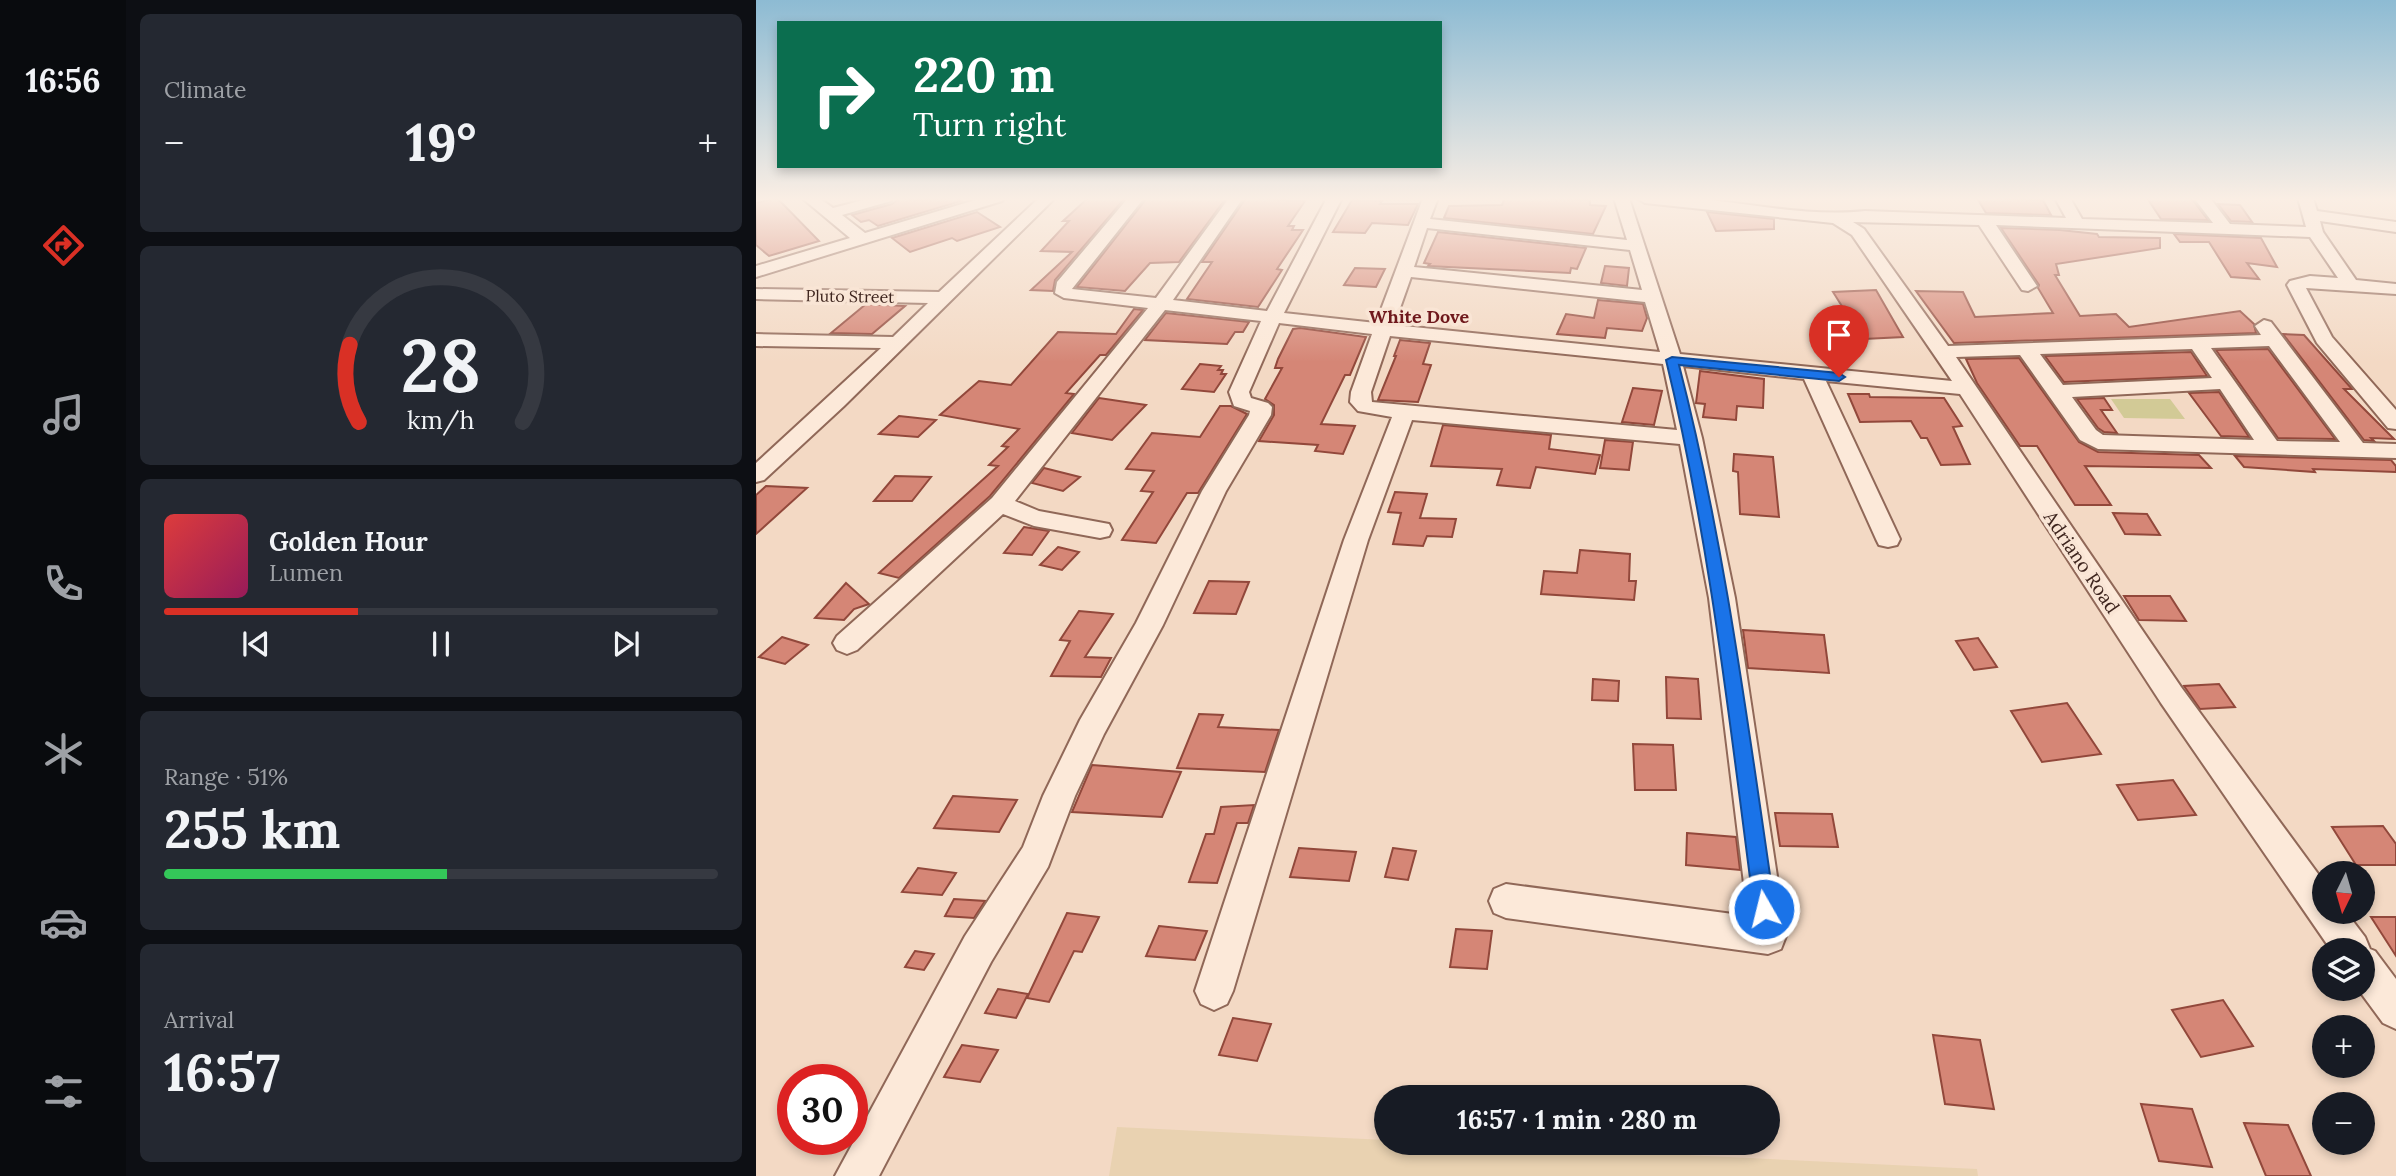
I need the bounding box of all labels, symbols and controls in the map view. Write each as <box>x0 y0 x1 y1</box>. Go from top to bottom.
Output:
text: 220 m <box>913 43 1054 105</box>
icon: right <box>798 49 889 140</box>
text: 16:56 <box>25 60 101 101</box>
text: Climate <box>164 75 246 104</box>
text: Turn right <box>913 104 1066 145</box>
text: 19° <box>406 109 476 175</box>
text: − <box>164 119 184 167</box>
text: + <box>698 119 718 167</box>
icon: directions <box>39 221 88 270</box>
street label: Pluto Street <box>806 285 895 307</box>
district label: White Dove <box>1369 305 1470 328</box>
pin <box>1809 305 1869 377</box>
icon: arrive <box>1820 316 1858 354</box>
text: 28 <box>401 319 481 412</box>
icon: music <box>39 390 88 439</box>
text: km/h <box>407 403 475 435</box>
street label: Adriano Road <box>2038 505 2125 618</box>
text: Golden Hour <box>269 525 428 558</box>
text: Lumen <box>269 558 343 587</box>
icon: phone <box>39 559 88 608</box>
icon: previous <box>237 625 275 663</box>
icon: pause <box>422 625 460 663</box>
icon: next <box>607 625 645 663</box>
icon: climate <box>39 729 88 778</box>
text: Range · 51% <box>164 762 288 791</box>
text: 255 km <box>164 796 340 862</box>
north arrow <box>2312 861 2375 924</box>
map controls <box>2312 861 2375 1155</box>
position arrow <box>1727 872 1801 946</box>
icon: car <box>39 898 88 947</box>
button: layers <box>2312 938 2375 1001</box>
text: Arrival <box>164 1005 234 1034</box>
button: + <box>2312 1015 2375 1078</box>
text: 16:57 <box>164 1039 280 1105</box>
speed limit sign: 30 <box>777 1064 868 1155</box>
icon: filters <box>39 1067 88 1116</box>
button: − <box>2312 1092 2375 1155</box>
text: 16:57 · 1 min · 280 m <box>1457 1103 1697 1136</box>

